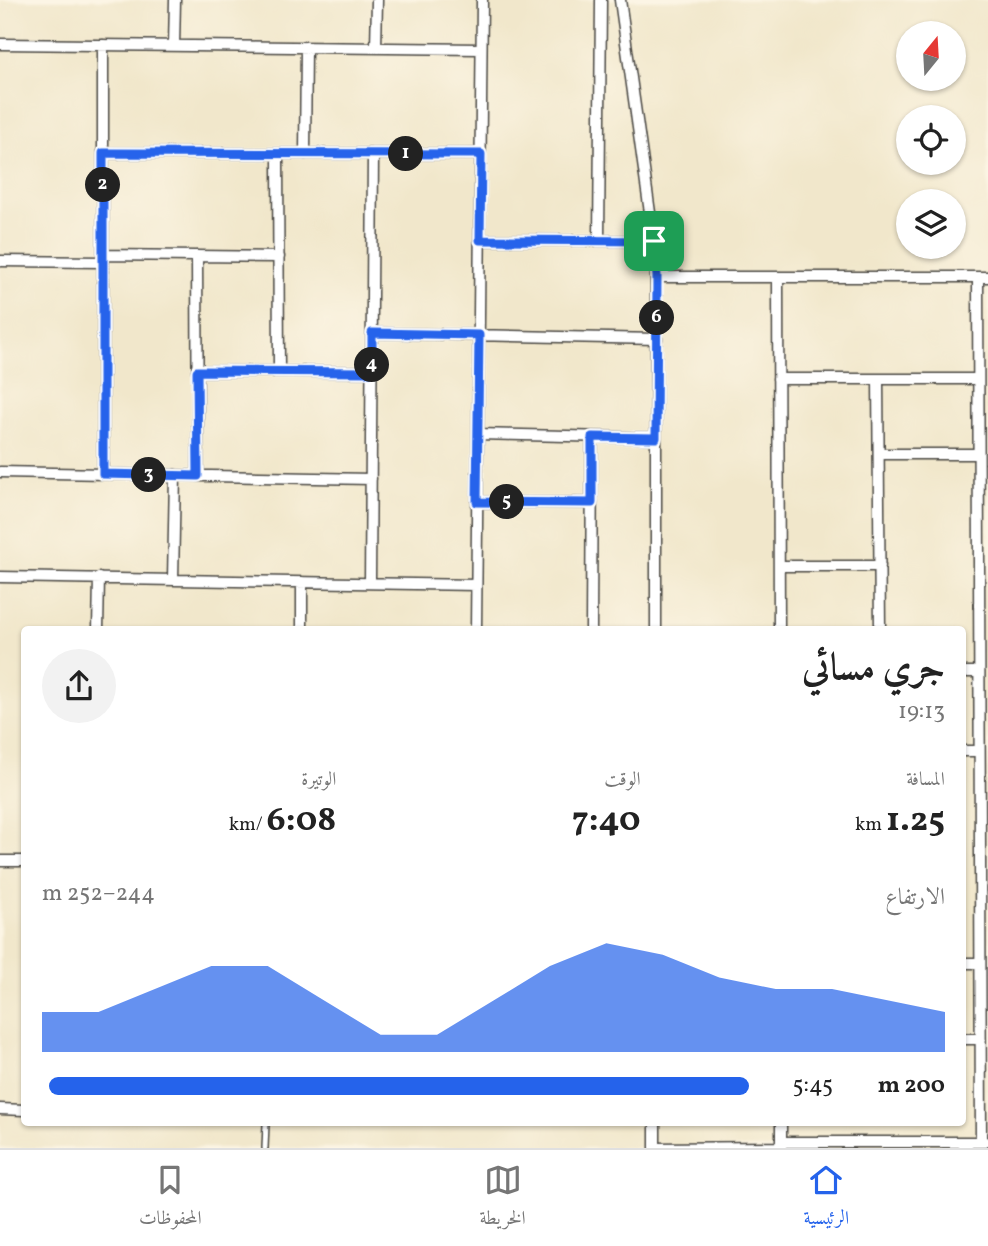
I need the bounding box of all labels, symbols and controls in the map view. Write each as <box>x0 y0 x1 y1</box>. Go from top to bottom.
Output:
north arrow <box>896 21 966 91</box>
map controls <box>896 21 966 259</box>
button: locate <box>896 105 966 175</box>
pin: 1 <box>388 136 424 172</box>
text: 1 <box>402 140 409 166</box>
pin: 2 <box>86 168 120 202</box>
text: 2 <box>98 171 107 197</box>
button: layers <box>896 189 966 259</box>
pin <box>624 211 684 271</box>
icon: arrive <box>635 222 673 260</box>
pin: 6 <box>640 300 674 336</box>
text: 6 <box>651 304 662 330</box>
pin: 4 <box>354 348 390 382</box>
text: 4 <box>366 351 377 377</box>
pin: 3 <box>132 458 166 492</box>
text: 3 <box>144 461 153 487</box>
pin: 5 <box>490 484 524 520</box>
text: 5 <box>502 488 511 514</box>
text: جري مسائي <box>802 643 945 696</box>
button: share <box>42 649 116 723</box>
text: 19:13 <box>898 696 945 728</box>
text: الوتيرة <box>301 767 336 793</box>
text: الوقت <box>604 767 641 793</box>
text: المسافة <box>906 767 945 793</box>
text: 6:08 <box>267 797 336 845</box>
text: 7:40 <box>572 797 641 845</box>
text: 1.25 <box>886 797 945 845</box>
text: /km <box>229 812 267 838</box>
text: km <box>855 812 886 838</box>
text: 244–252 m <box>42 878 155 910</box>
text: الارتفاع <box>885 882 945 914</box>
text: 5:45 <box>792 1070 833 1102</box>
text: 200 m <box>878 1070 945 1102</box>
tab: المحفوظات <box>139 1161 202 1236</box>
tab: الخريطة <box>479 1161 526 1236</box>
tab: الرئيسية <box>803 1161 849 1236</box>

